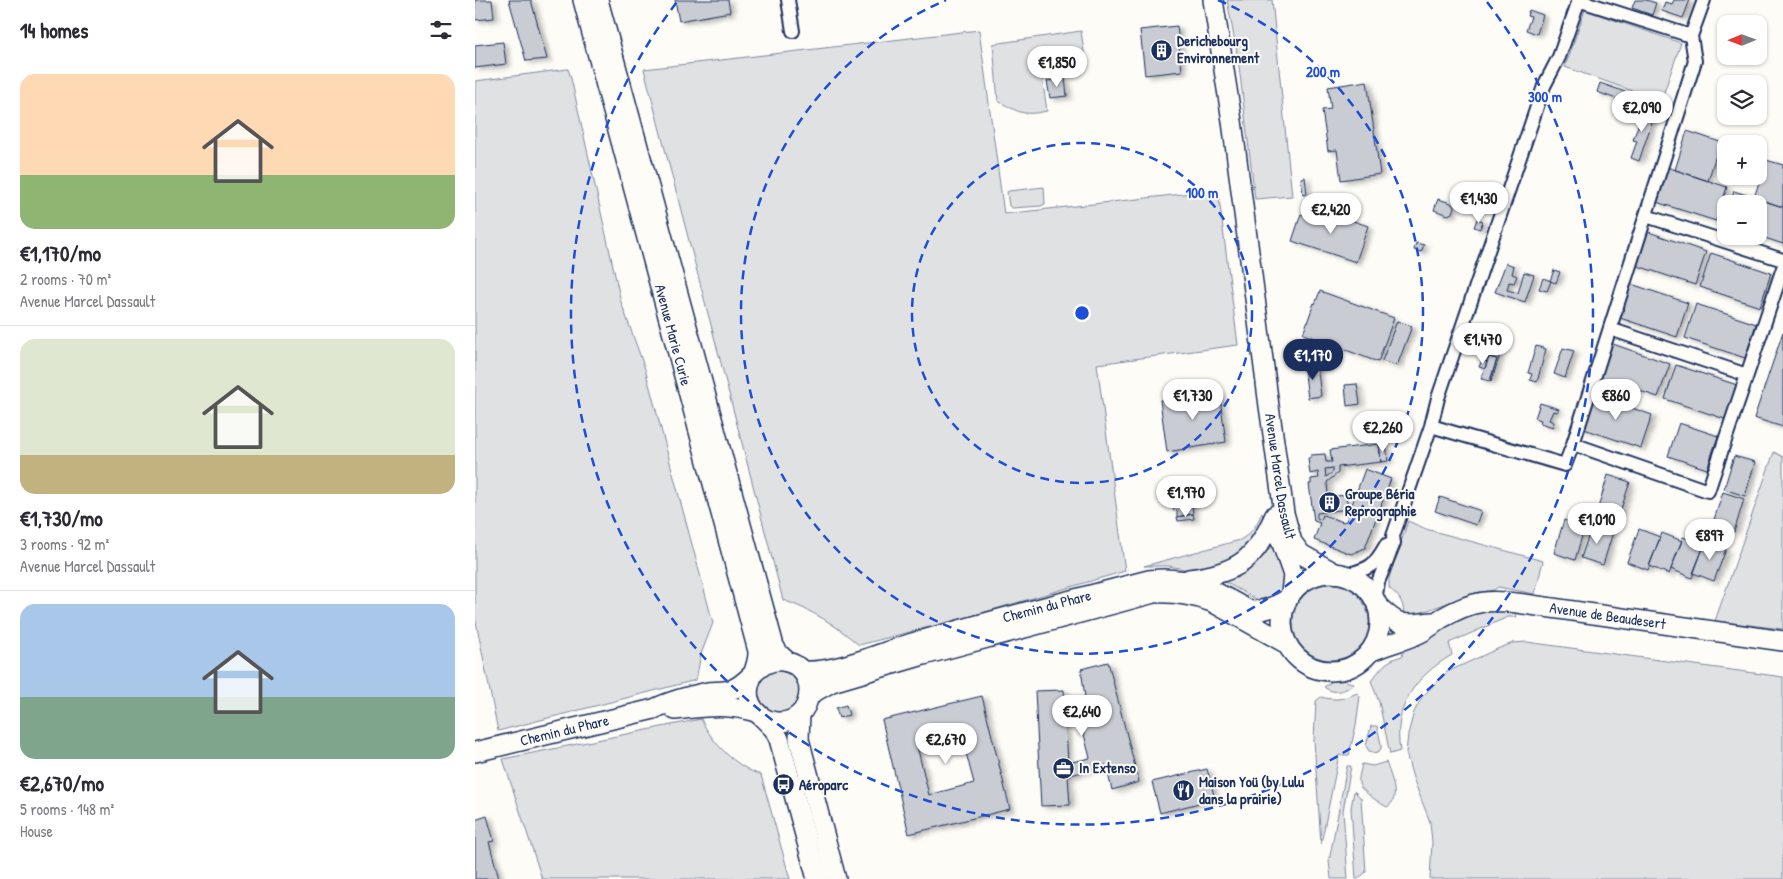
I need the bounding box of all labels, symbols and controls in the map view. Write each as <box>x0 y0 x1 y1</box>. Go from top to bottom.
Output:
north arrow <box>1717 15 1767 65</box>
map controls <box>1717 15 1767 245</box>
text: 14 homes <box>20 16 88 45</box>
icon: filters <box>427 16 455 44</box>
place label: Derichebourg Environnement <box>1177 30 1260 68</box>
building icon: Derichebourg Environnement <box>1149 38 1173 62</box>
pin: €1,850 <box>1016 46 1098 88</box>
text: €1,850 <box>1038 51 1076 73</box>
text: 200 m <box>1306 61 1340 82</box>
button: layers <box>1717 75 1767 125</box>
text: 300 m <box>1528 86 1562 107</box>
pin: €2,090 <box>1601 90 1683 133</box>
text: €2,090 <box>1623 96 1661 118</box>
icon: home <box>193 106 283 196</box>
button: + <box>1717 135 1767 185</box>
text: 100 m <box>1186 182 1218 203</box>
pin: €1,430 <box>1438 182 1520 224</box>
text: €1,430 <box>1460 187 1498 209</box>
pin: €2,420 <box>1290 192 1372 235</box>
button: − <box>1717 195 1767 245</box>
text: €2,420 <box>1311 198 1351 220</box>
text: €1,170/mo <box>20 239 101 268</box>
text: 2 rooms · 70 m² <box>20 268 111 290</box>
street label: Avenue Marie Curie <box>650 282 697 388</box>
text: Avenue Marcel Dassault <box>20 290 155 312</box>
centre of rings <box>1073 304 1091 322</box>
pin: €1,470 <box>1442 322 1524 365</box>
text: €1,470 <box>1464 328 1502 350</box>
pin: €1,170 <box>1272 338 1354 381</box>
text: €1,170 <box>1294 344 1332 366</box>
icon: home <box>193 372 283 462</box>
pin: €1,730 <box>1152 378 1234 421</box>
pin: €860 <box>1586 378 1646 421</box>
text: €1,730 <box>1174 384 1213 406</box>
text: €860 <box>1602 384 1630 406</box>
pin: €2,260 <box>1342 410 1424 453</box>
street label: Avenue Marcel Dassault <box>1260 412 1302 542</box>
text: €2,260 <box>1363 416 1403 438</box>
pin: €1,970 <box>1145 476 1227 518</box>
text: €1,970 <box>1167 481 1205 503</box>
place label: Groupe Béria Reprographie <box>1345 483 1416 522</box>
building icon: Groupe Béria Reprographie <box>1317 491 1341 515</box>
pin: €1,010 <box>1556 502 1638 545</box>
text: €1,730/mo <box>20 504 103 533</box>
text: €1,010 <box>1579 508 1615 530</box>
pin: €897 <box>1680 518 1740 561</box>
text: €897 <box>1696 524 1724 546</box>
text: 3 rooms · 92 m² <box>20 533 109 555</box>
text: Avenue Marcel Dassault <box>20 555 155 577</box>
street label: Chemin du Phare <box>1000 584 1093 628</box>
street label: Avenue de Beaudesert <box>1548 597 1668 634</box>
icon: home <box>193 637 283 727</box>
pin: €2,640 <box>1041 694 1123 737</box>
text: €2,640 <box>1063 700 1101 722</box>
street label: Chemin du Phare <box>518 709 611 751</box>
pin: €2,670 <box>905 722 987 765</box>
text: €2,670 <box>926 728 966 750</box>
office icon: In Extenso <box>1051 756 1075 780</box>
place label: In Extenso <box>1079 757 1136 778</box>
text: €2,670/mo <box>20 769 104 798</box>
place label: Maison Yoü (by Lulu dans la prairie) <box>1199 771 1305 810</box>
bus stop icon: Aéroparc <box>771 773 795 797</box>
place label: Aéroparc <box>799 774 849 796</box>
restaurant icon: Maison Yoü (by Lulu dans la prairie) <box>1171 779 1195 803</box>
text: 5 rooms · 148 m² <box>20 798 114 820</box>
text: House <box>20 820 53 842</box>

